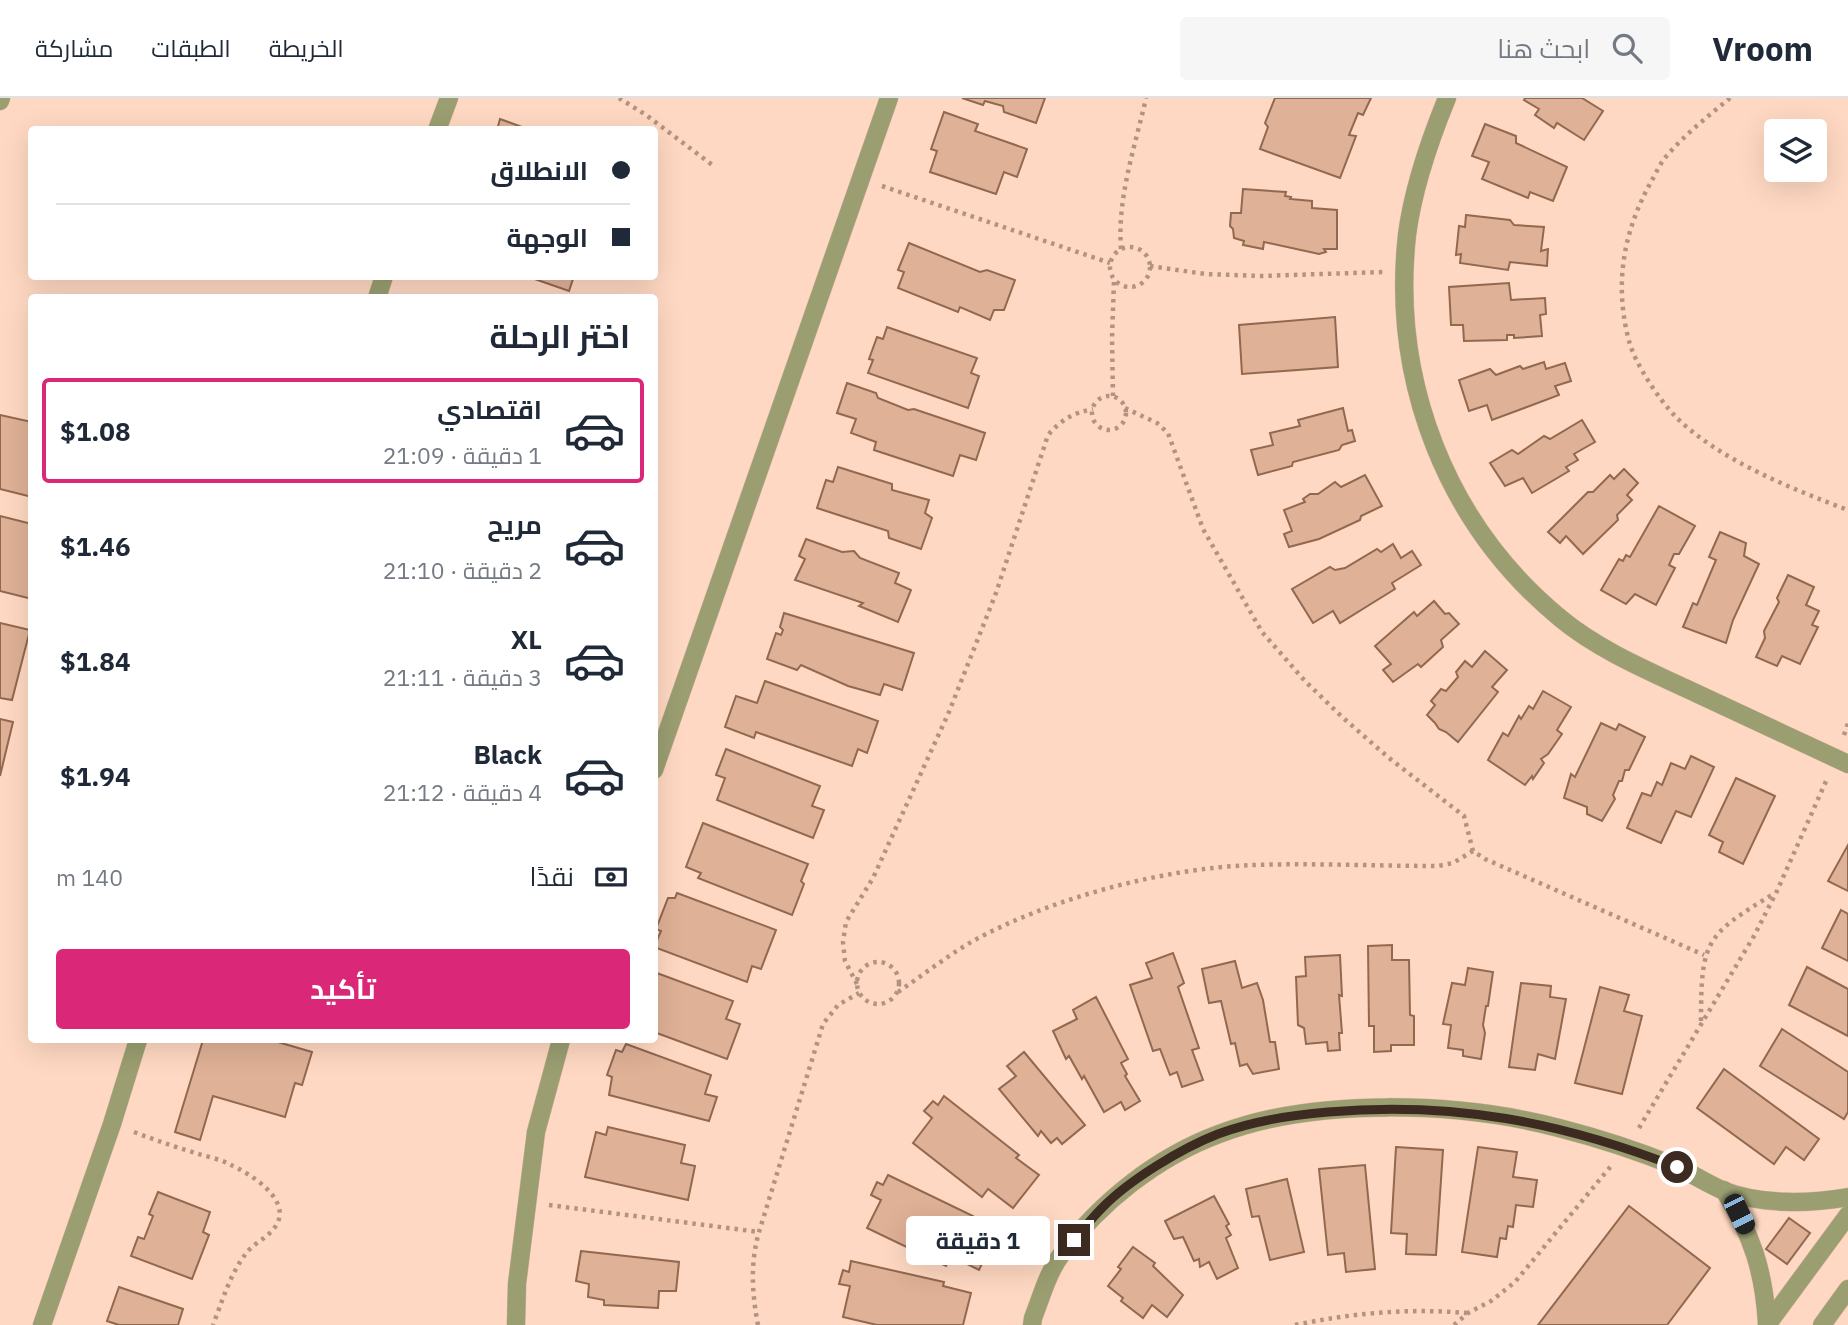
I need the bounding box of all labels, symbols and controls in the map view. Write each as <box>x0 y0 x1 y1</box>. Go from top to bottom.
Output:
search box <box>1180 17 1670 80</box>
text: Vroom <box>1712 27 1813 70</box>
icon: search <box>1608 29 1646 67</box>
text: ابحث هنا <box>1497 31 1590 65</box>
text: مشاركة <box>35 32 113 64</box>
text: الطبقات <box>151 32 231 64</box>
text: الخريطة <box>269 32 344 64</box>
map controls <box>1764 119 1827 182</box>
button: layers <box>1764 119 1827 182</box>
text: الانطلاق <box>490 153 588 187</box>
text: الوجهة <box>507 220 588 254</box>
text: اختر الرحلة <box>489 315 630 357</box>
text: اقتصادي <box>437 392 542 426</box>
icon: car <box>563 399 626 462</box>
text: $1.08 <box>60 414 131 448</box>
text: 1 دقيقة · 21:09 <box>383 440 542 470</box>
text: مريح <box>487 507 542 541</box>
icon: car <box>563 514 626 577</box>
text: $1.46 <box>60 529 131 563</box>
text: 2 دقيقة · 21:10 <box>383 555 542 585</box>
text: XL <box>511 622 542 656</box>
icon: car <box>563 629 626 692</box>
text: $1.84 <box>60 644 131 678</box>
text: 3 دقيقة · 21:11 <box>383 662 542 692</box>
text: Black <box>474 737 542 771</box>
icon: car <box>563 744 626 807</box>
text: $1.94 <box>60 759 131 793</box>
text: 4 دقيقة · 21:12 <box>383 777 542 807</box>
icon: cash <box>592 858 630 896</box>
text: نقدًا <box>530 859 574 893</box>
text: 140 m <box>56 862 123 892</box>
button: تأكيد <box>56 949 630 1029</box>
route start <box>1661 1151 1693 1183</box>
car <box>1721 1191 1758 1237</box>
callout: 1 دقيقة <box>906 1216 1050 1264</box>
route end <box>1058 1224 1090 1256</box>
text: 1 دقيقة <box>936 1225 1020 1255</box>

